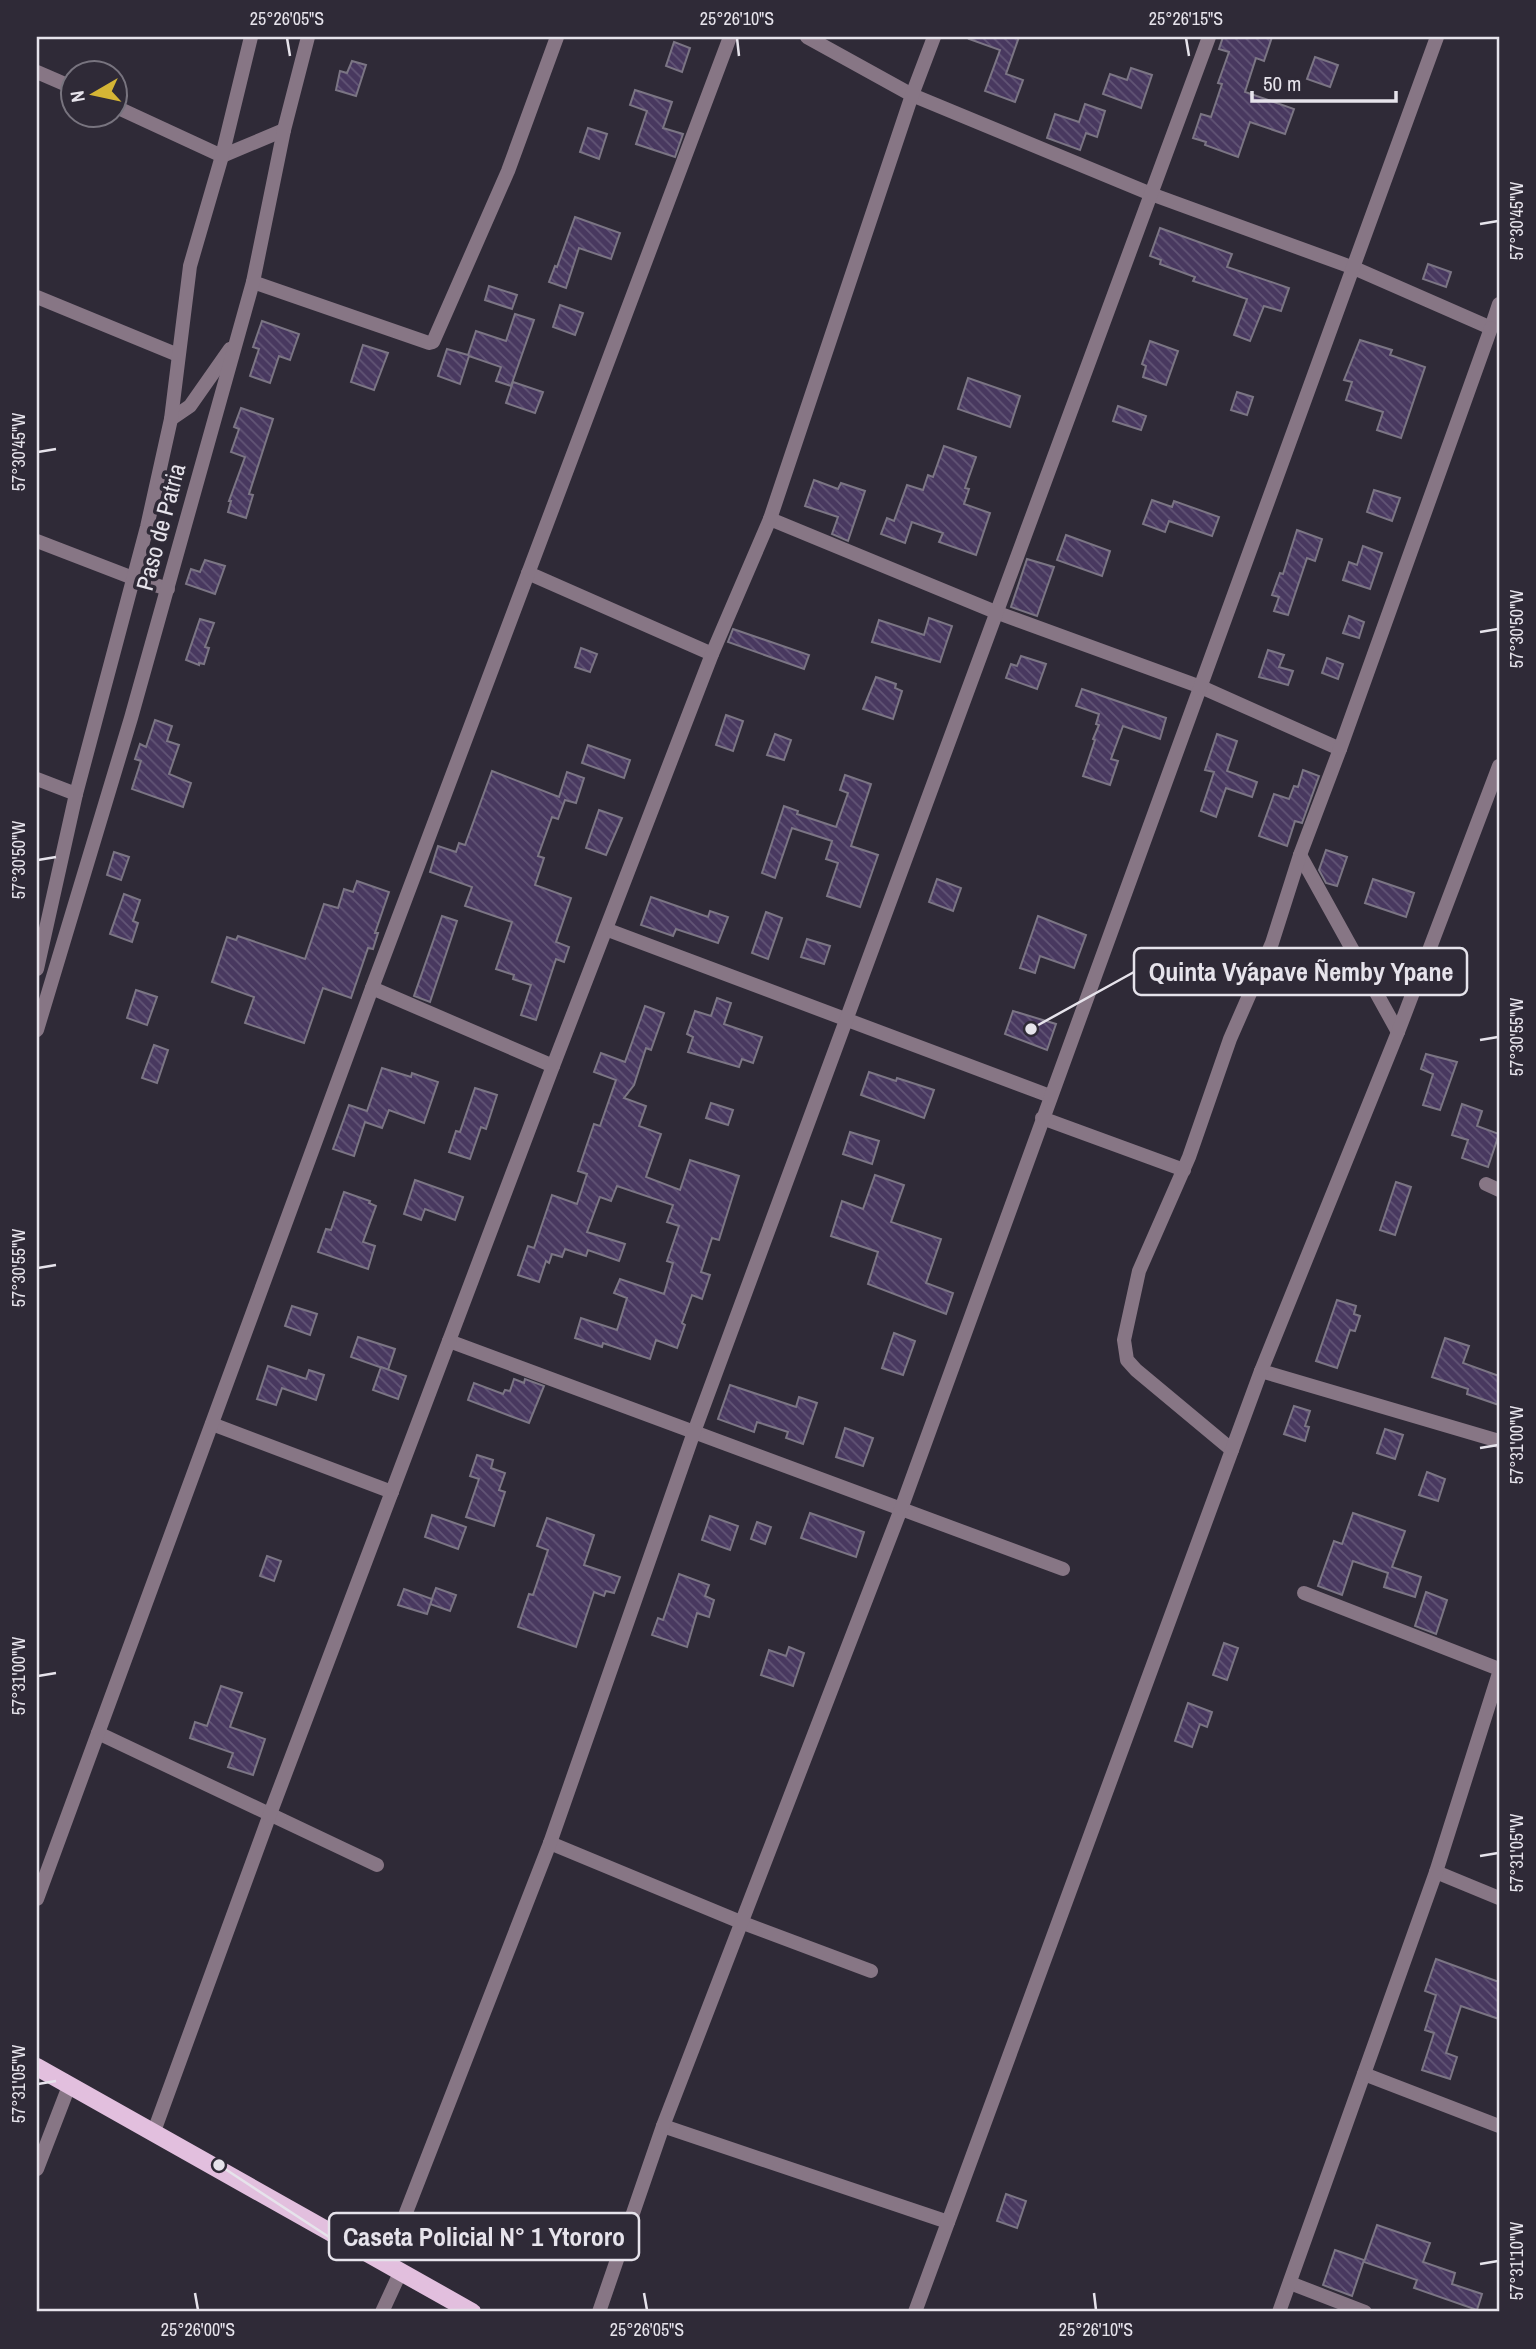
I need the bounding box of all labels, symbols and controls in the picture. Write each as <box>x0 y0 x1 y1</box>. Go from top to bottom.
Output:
text: 25°26'05"S <box>250 6 324 31</box>
text: 25°26'10"S <box>700 6 774 31</box>
text: 25°26'15"S <box>1149 6 1223 31</box>
north arrow <box>60 60 130 130</box>
scale bar <box>1252 60 1396 104</box>
text: 50 m <box>1263 69 1301 98</box>
text: N <box>63 89 91 104</box>
text: 57°30'45"W <box>1504 182 1529 260</box>
text: 57°30'45"W <box>6 413 31 491</box>
street label: Paso de Patria <box>128 460 192 594</box>
text: 57°30'50"W <box>1504 590 1529 668</box>
text: 57°30'50"W <box>6 821 31 899</box>
callout: Quinta Vy´apave Ñemby Ypane <box>1134 948 1467 995</box>
text: Quinta Vy´apave Ñemby Ypane <box>1149 954 1453 989</box>
text: 57°30'55"W <box>1504 998 1529 1076</box>
text: 57°30'55"W <box>6 1229 31 1307</box>
text: 57°31'00"W <box>1504 1406 1529 1484</box>
text: 57°31'00"W <box>6 1637 31 1715</box>
text: 57°31'05"W <box>1504 1814 1529 1892</box>
text: 57°31'05"W <box>6 2045 31 2123</box>
callout: Caseta Policial N° 1 Ytororo <box>329 2213 639 2260</box>
text: Caseta Policial N° 1 Ytororo <box>343 2219 625 2254</box>
text: 57°31'10"W <box>1504 2222 1529 2300</box>
text: 25°26'00"S <box>161 2317 235 2342</box>
text: 25°26'05"S <box>610 2317 684 2342</box>
text: 25°26'10"S <box>1059 2317 1133 2342</box>

